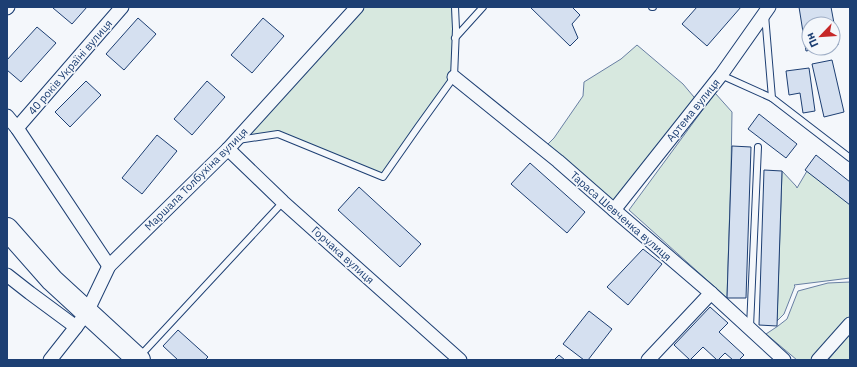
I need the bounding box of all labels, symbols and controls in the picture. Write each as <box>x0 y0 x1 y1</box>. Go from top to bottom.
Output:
north arrow <box>801 16 841 56</box>
street label: 40 років Україні вулиця <box>25 17 115 117</box>
text: Пн <box>803 31 821 50</box>
street label: Артема вулиця <box>663 76 723 144</box>
street label: Маршала Толбухіна вулиця <box>142 125 250 233</box>
street label: Тараса Шевченка вулиця <box>567 168 675 264</box>
street label: Горчака вулиця <box>309 223 377 287</box>

